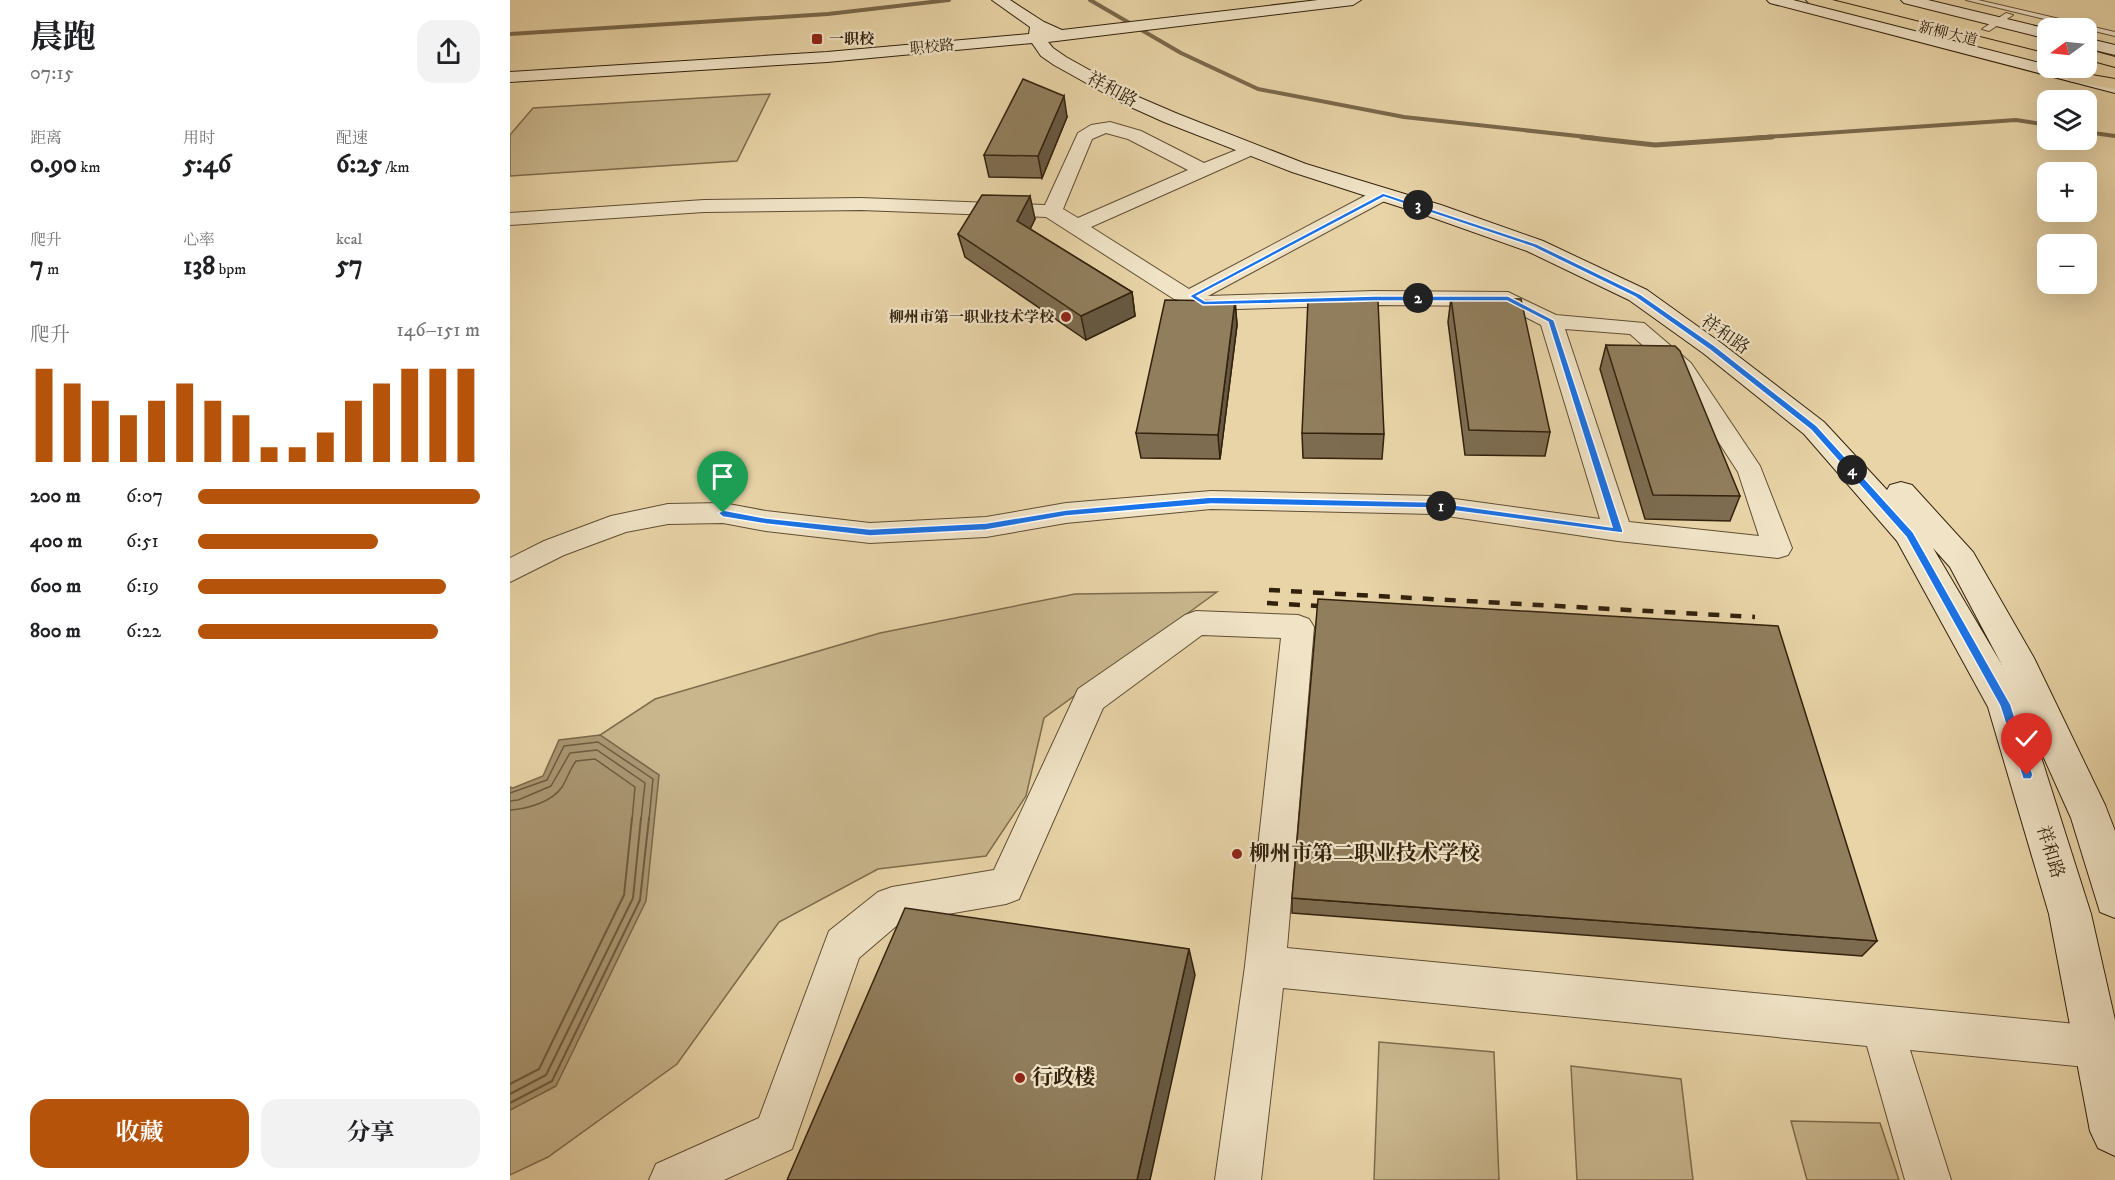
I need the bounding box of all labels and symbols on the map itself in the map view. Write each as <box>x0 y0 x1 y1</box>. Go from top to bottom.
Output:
street label: 新柳大道 <box>1917 18 1979 50</box>
north arrow <box>2037 18 2097 78</box>
place label: 一职校 <box>829 30 875 49</box>
marker: 一职校 <box>810 32 824 46</box>
street label: 职校路 <box>909 36 955 58</box>
street label: 祥和路 <box>1083 68 1141 112</box>
pin: 3 <box>1403 190 1433 220</box>
pin: 2 <box>1403 283 1433 313</box>
place label: 柳州市第一职业技术学校 <box>889 308 1055 327</box>
marker: 柳州市第一职业技术学校 <box>1059 310 1073 324</box>
street label: 祥和路 <box>1697 311 1753 359</box>
pin <box>697 451 748 513</box>
pin: 4 <box>1837 455 1867 485</box>
pin: 1 <box>1426 491 1456 521</box>
pin <box>2001 713 2052 775</box>
street label: 祥和路 <box>2032 823 2068 881</box>
place label: 柳州市第二职业技术学校 <box>1249 841 1480 867</box>
marker: 柳州市第二职业技术学校 <box>1230 847 1244 861</box>
place label: 行政楼 <box>1032 1065 1095 1091</box>
marker: 行政楼 <box>1013 1071 1027 1085</box>

